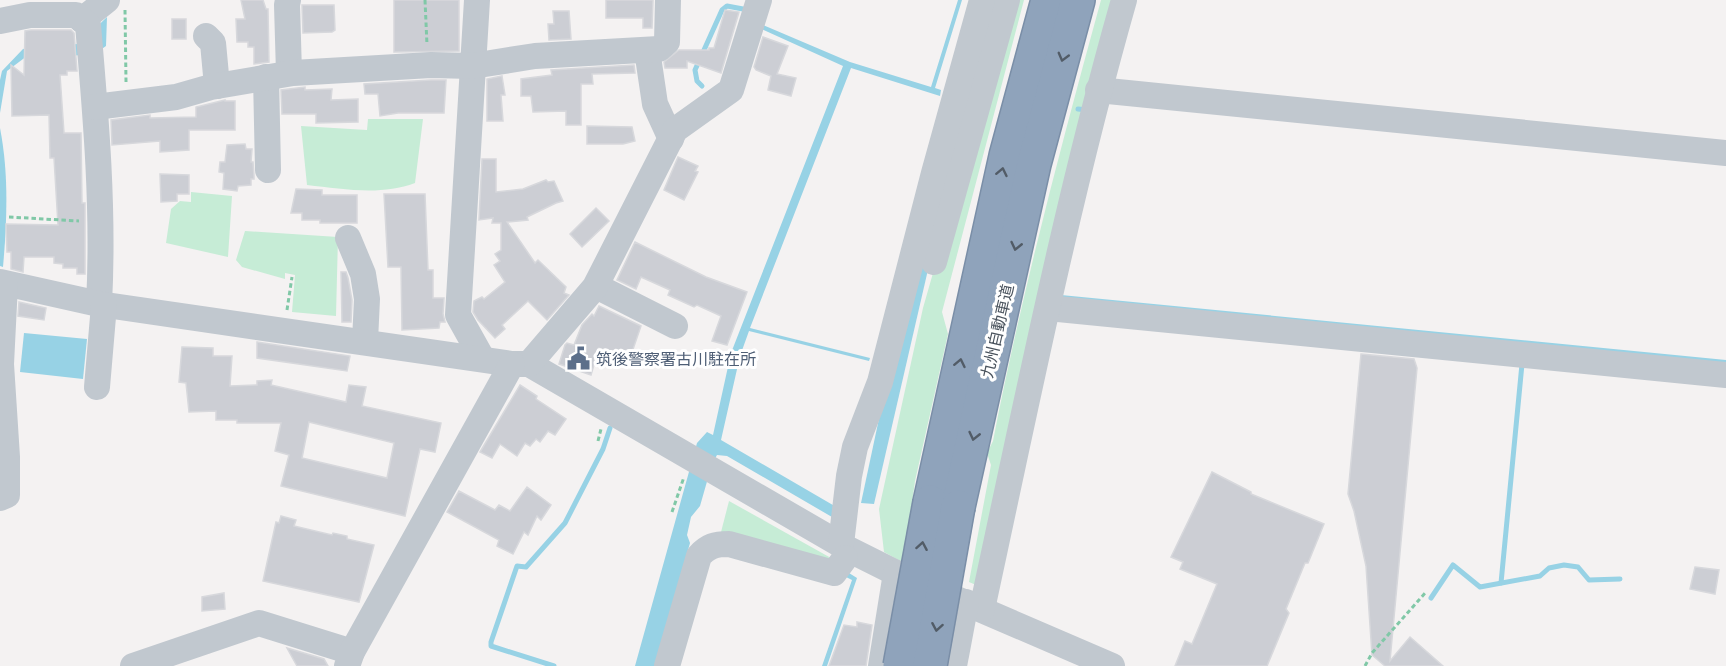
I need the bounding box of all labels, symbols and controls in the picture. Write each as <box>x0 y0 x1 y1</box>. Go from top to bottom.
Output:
one-way arrow <box>1058 51 1070 61</box>
one-way arrow <box>995 168 1008 178</box>
one-way arrow <box>1011 241 1024 251</box>
street label: 九州自動車道 <box>977 282 1017 380</box>
public building icon: 筑後警察署古川駐在所 <box>565 346 591 372</box>
place label: 筑後警察署古川駐在所 <box>596 350 756 368</box>
one-way arrow <box>953 358 966 368</box>
one-way arrow <box>968 431 981 441</box>
one-way arrow <box>915 542 927 551</box>
one-way arrow <box>931 622 944 632</box>

